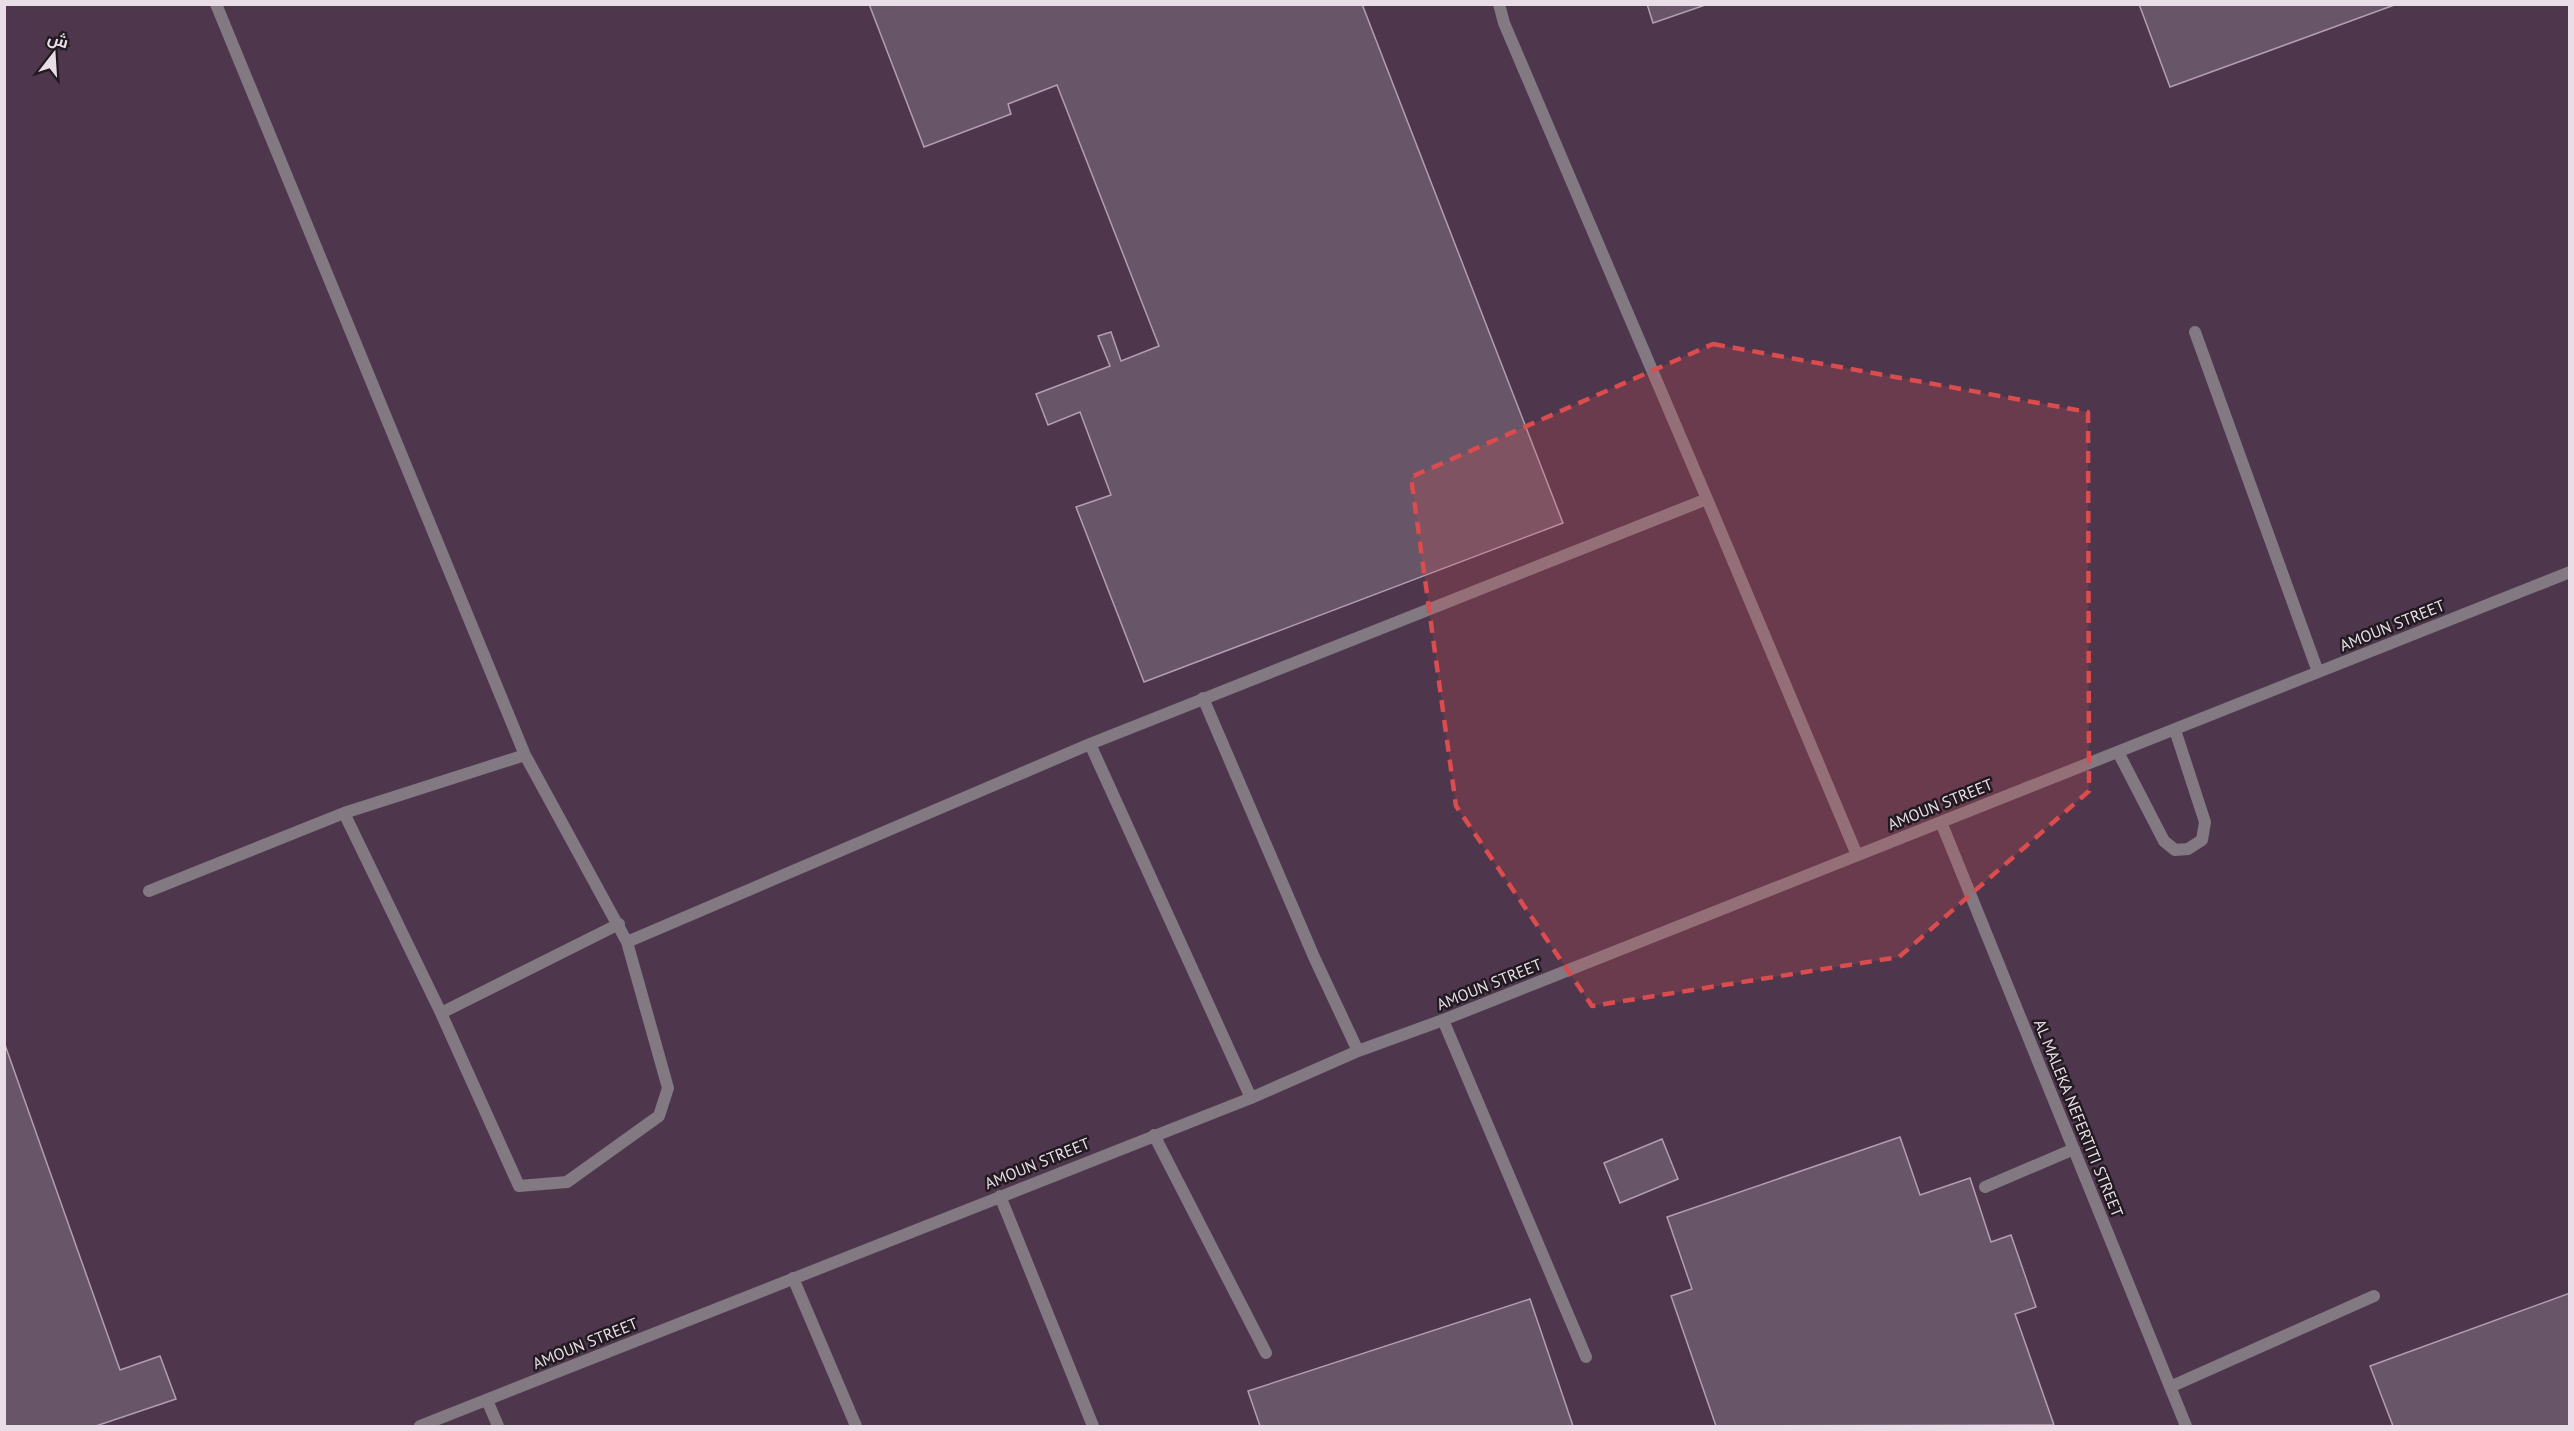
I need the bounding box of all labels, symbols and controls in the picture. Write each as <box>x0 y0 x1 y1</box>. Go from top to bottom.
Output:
north arrow <box>24 24 84 84</box>
text: ش <box>46 27 71 52</box>
street label: AMOUN STREET <box>2337 595 2447 655</box>
street label: AMOUN STREET <box>1885 774 1995 834</box>
street label: AMOUN STREET <box>1434 954 1544 1014</box>
street label: AL MALEKA NEFERTITI STREET <box>2030 1016 2128 1220</box>
street label: AMOUN STREET <box>982 1133 1092 1193</box>
street label: AMOUN STREET <box>530 1313 640 1373</box>

